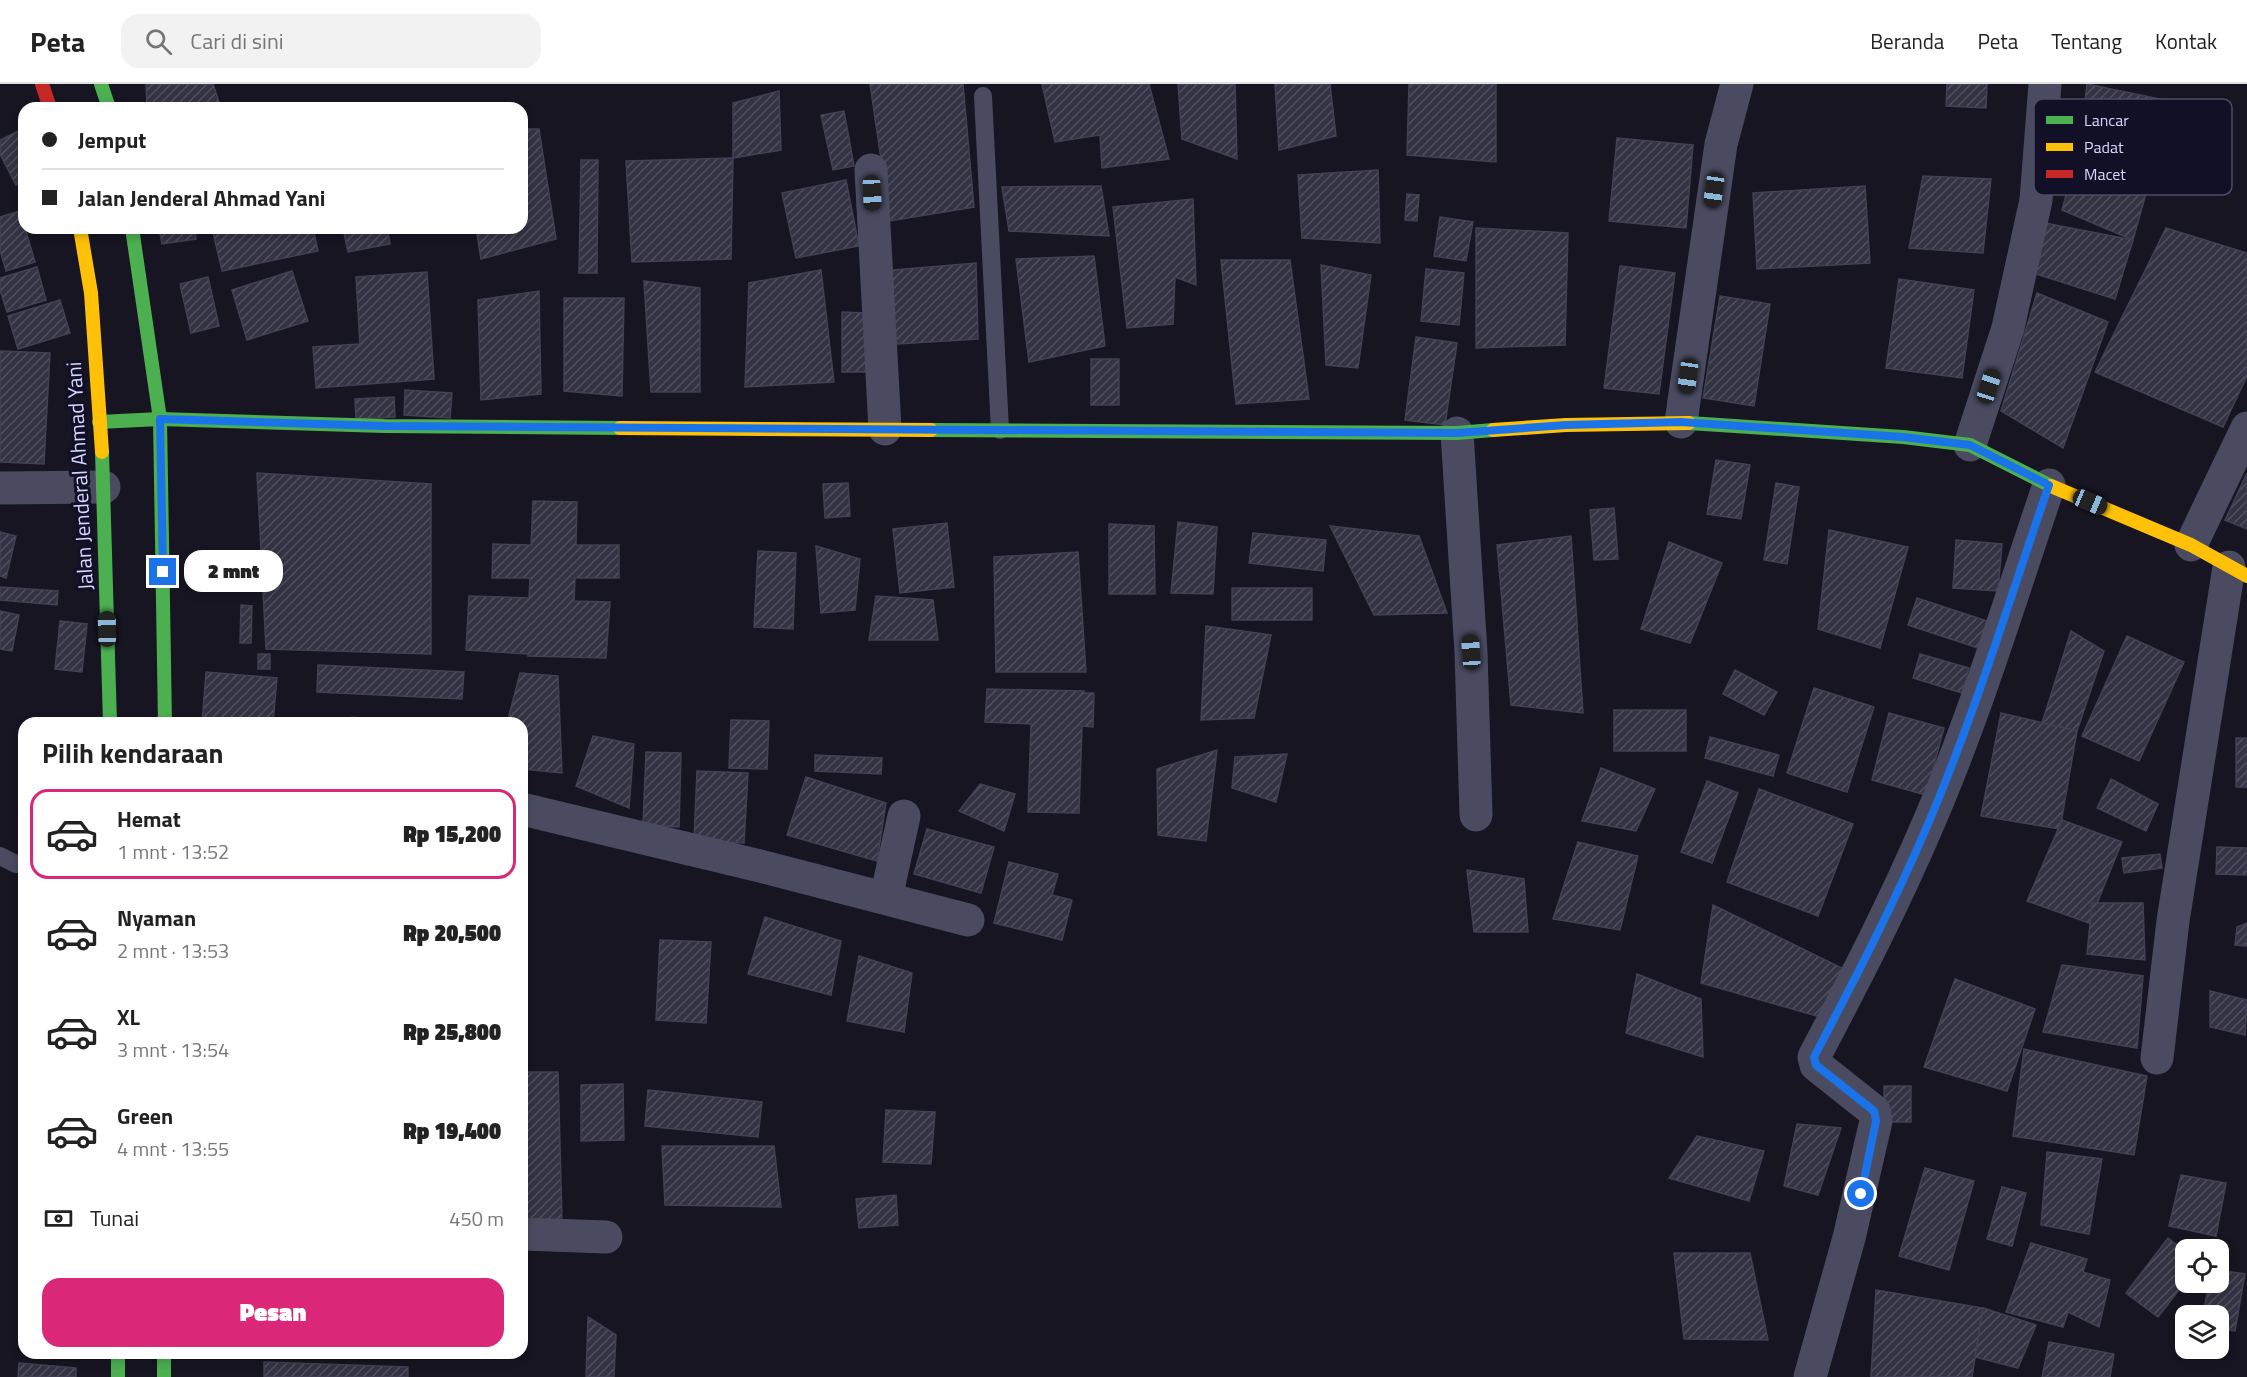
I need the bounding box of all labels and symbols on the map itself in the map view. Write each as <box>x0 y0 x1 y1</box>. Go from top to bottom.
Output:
legend <box>2034 99 2232 195</box>
text: Lancar <box>2084 108 2129 132</box>
text: Padat <box>2084 135 2124 159</box>
text: Macet <box>2084 162 2126 186</box>
car <box>1703 171 1725 209</box>
car <box>862 175 882 211</box>
car <box>1677 357 1699 395</box>
street label: Jalan Jenderal Ahmad Yani <box>57 361 101 591</box>
car <box>1975 366 2003 406</box>
car <box>2070 487 2110 517</box>
callout: 2 mnt <box>184 551 283 593</box>
route end <box>149 558 176 585</box>
car <box>98 611 116 647</box>
car <box>1461 633 1481 671</box>
route start <box>1847 1180 1874 1207</box>

